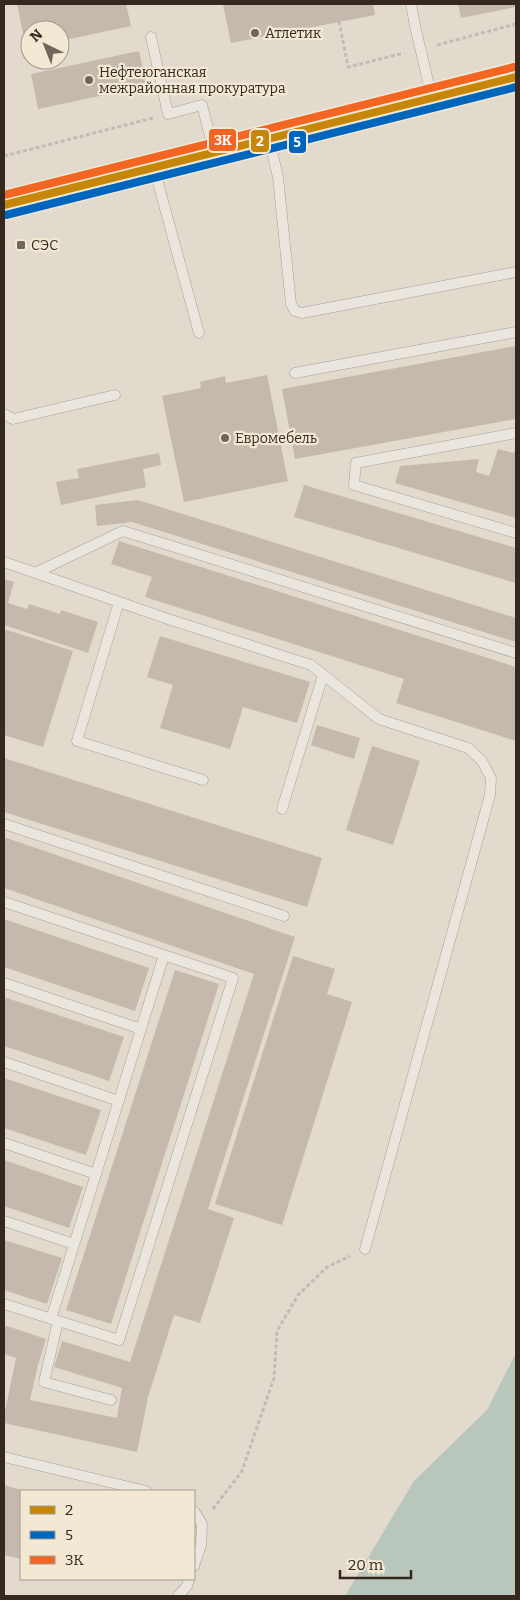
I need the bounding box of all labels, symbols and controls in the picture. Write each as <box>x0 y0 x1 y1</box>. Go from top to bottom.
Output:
north arrow <box>20 20 70 70</box>
place label: Атлетик <box>265 25 322 42</box>
text: N <box>27 26 46 46</box>
marker: Атлетик <box>249 27 261 39</box>
place label: Нефтеюганская межрайонная прокуратура <box>99 64 286 97</box>
marker: Нефтеюганская межрайонная прокуратура <box>83 74 95 86</box>
line badge: 3К <box>208 128 237 152</box>
line badge: 2 <box>250 129 270 153</box>
line badge: 5 <box>288 130 307 154</box>
text: 3К <box>214 132 232 149</box>
text: 2 <box>256 133 264 150</box>
text: 5 <box>293 134 301 151</box>
place label: СЭС <box>31 237 58 254</box>
marker: СЭС <box>15 239 27 251</box>
place label: Евромебель <box>235 430 317 447</box>
marker: Евромебель <box>219 432 231 444</box>
legend <box>20 1490 195 1580</box>
text: 2 <box>65 1501 73 1519</box>
text: 5 <box>65 1526 73 1544</box>
scale bar <box>340 1548 411 1580</box>
text: 3К <box>65 1551 84 1569</box>
text: 20 m <box>348 1556 384 1574</box>

